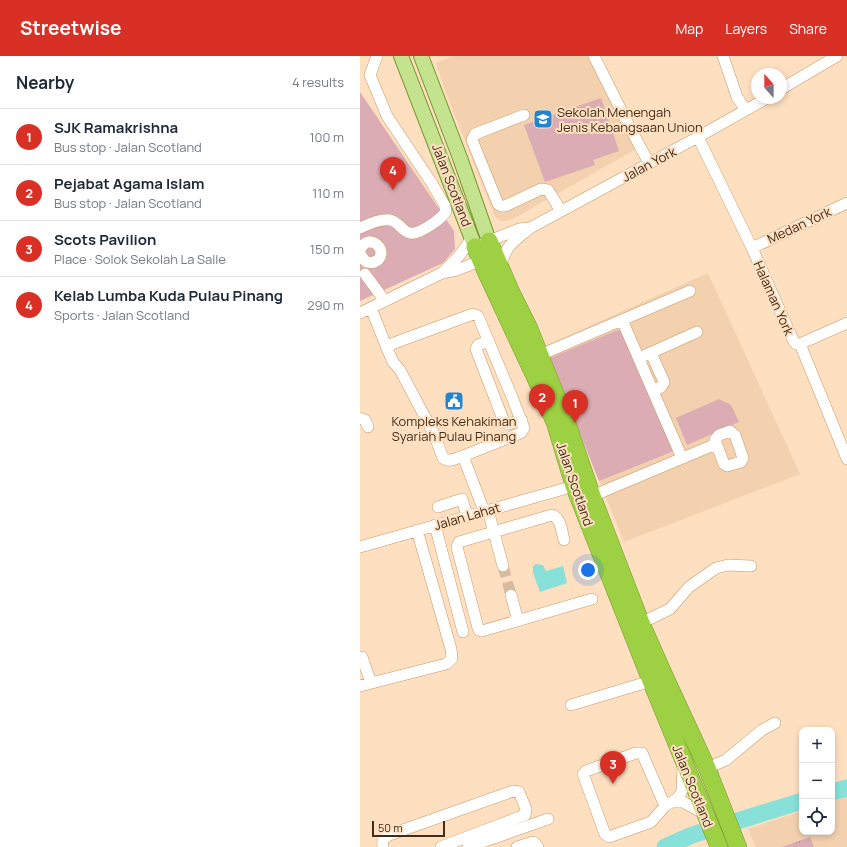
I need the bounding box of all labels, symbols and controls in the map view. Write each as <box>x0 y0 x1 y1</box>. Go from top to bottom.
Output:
text: Streetwise <box>20 15 122 41</box>
text: Map <box>675 19 703 38</box>
text: Layers <box>725 19 767 38</box>
text: Share <box>789 19 827 38</box>
north arrow <box>751 68 787 104</box>
text: Nearby <box>16 71 74 94</box>
text: 4 results <box>292 73 344 91</box>
place label: Sekolah Menengah Jenis Kebangsaan Union <box>557 103 703 136</box>
school or university icon: Sekolah Menengah Jenis Kebangsaan Union <box>532 108 554 130</box>
text: SJK Ramakrishna <box>54 117 178 138</box>
text: 1 <box>26 128 32 146</box>
text: 100 m <box>309 128 344 146</box>
text: Bus stop · Jalan Scotland <box>54 138 202 156</box>
street label: Jalan Scotland <box>428 141 476 229</box>
street label: Jalan York <box>619 142 680 186</box>
pin: 4 <box>380 157 406 190</box>
text: Pejabat Agama Islam <box>54 173 205 194</box>
text: 2 <box>25 184 33 202</box>
text: 110 m <box>312 184 344 202</box>
text: Bus stop · Jalan Scotland <box>54 194 202 212</box>
street label: Medan York <box>764 202 834 248</box>
text: Scots Pavilion <box>54 229 156 250</box>
text: 3 <box>25 240 33 258</box>
text: 150 m <box>310 240 344 258</box>
text: Place · Solok Sekolah La Salle <box>54 250 226 268</box>
street label: Halaman York <box>750 258 799 339</box>
text: Kelab Lumba Kuda Pulau Pinang <box>54 285 283 306</box>
text: 4 <box>25 296 33 314</box>
text: 290 m <box>307 296 344 314</box>
text: Sports · Jalan Scotland <box>54 306 190 324</box>
pin: 2 <box>529 384 555 417</box>
public building icon: Kompleks Kehakiman Syariah Pulau Pinang <box>443 390 465 412</box>
pin: 1 <box>562 390 588 423</box>
place label: Kompleks Kehakiman Syariah Pulau Pinang <box>391 412 517 445</box>
street label: Jalan Scotland <box>552 440 598 528</box>
street label: Jalan Lahat <box>432 498 502 534</box>
your location <box>578 560 598 580</box>
map controls <box>799 727 835 835</box>
button: + <box>799 727 835 763</box>
street label: Jalan Scotland <box>668 742 718 830</box>
pin: 3 <box>600 751 626 784</box>
button: − <box>799 763 835 799</box>
button: locate <box>799 799 835 835</box>
scale bar <box>372 819 445 838</box>
text: 50 m <box>378 820 403 835</box>

